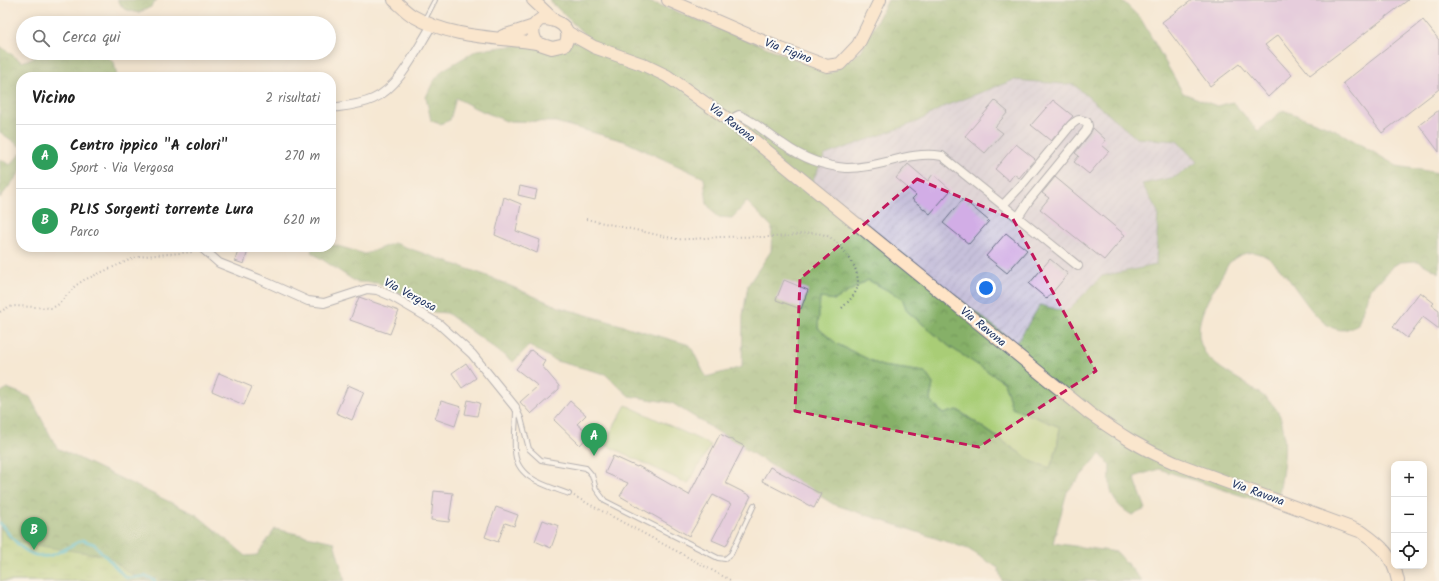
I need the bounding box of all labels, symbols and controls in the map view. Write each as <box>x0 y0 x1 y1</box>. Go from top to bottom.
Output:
search box <box>16 16 336 60</box>
text: Cerca qui <box>62 26 120 50</box>
icon: search <box>30 27 52 49</box>
street label: Via Figino <box>762 33 814 69</box>
text: Vicino <box>32 85 75 112</box>
text: 2 risultati <box>266 88 320 109</box>
street label: Via Ravona <box>705 99 760 148</box>
text: Centro ippico "A colori" <box>70 134 228 158</box>
text: A <box>41 146 49 167</box>
text: 270 m <box>284 146 320 167</box>
text: Sport · Via Vergosa <box>70 158 174 179</box>
text: PLIS Sorgenti torrente Lura <box>70 198 253 222</box>
text: B <box>41 210 49 231</box>
text: 620 m <box>283 210 320 231</box>
text: Parco <box>70 222 99 243</box>
street label: Via Vergosa <box>380 273 440 317</box>
your location <box>976 278 996 298</box>
street label: Via Ravona <box>956 302 1011 352</box>
pin: A <box>581 423 607 456</box>
map controls <box>1391 461 1427 569</box>
button: + <box>1391 461 1427 497</box>
street label: Via Ravona <box>1229 475 1287 511</box>
button: − <box>1391 497 1427 533</box>
pin: B <box>21 517 47 550</box>
button: locate <box>1391 533 1427 569</box>

